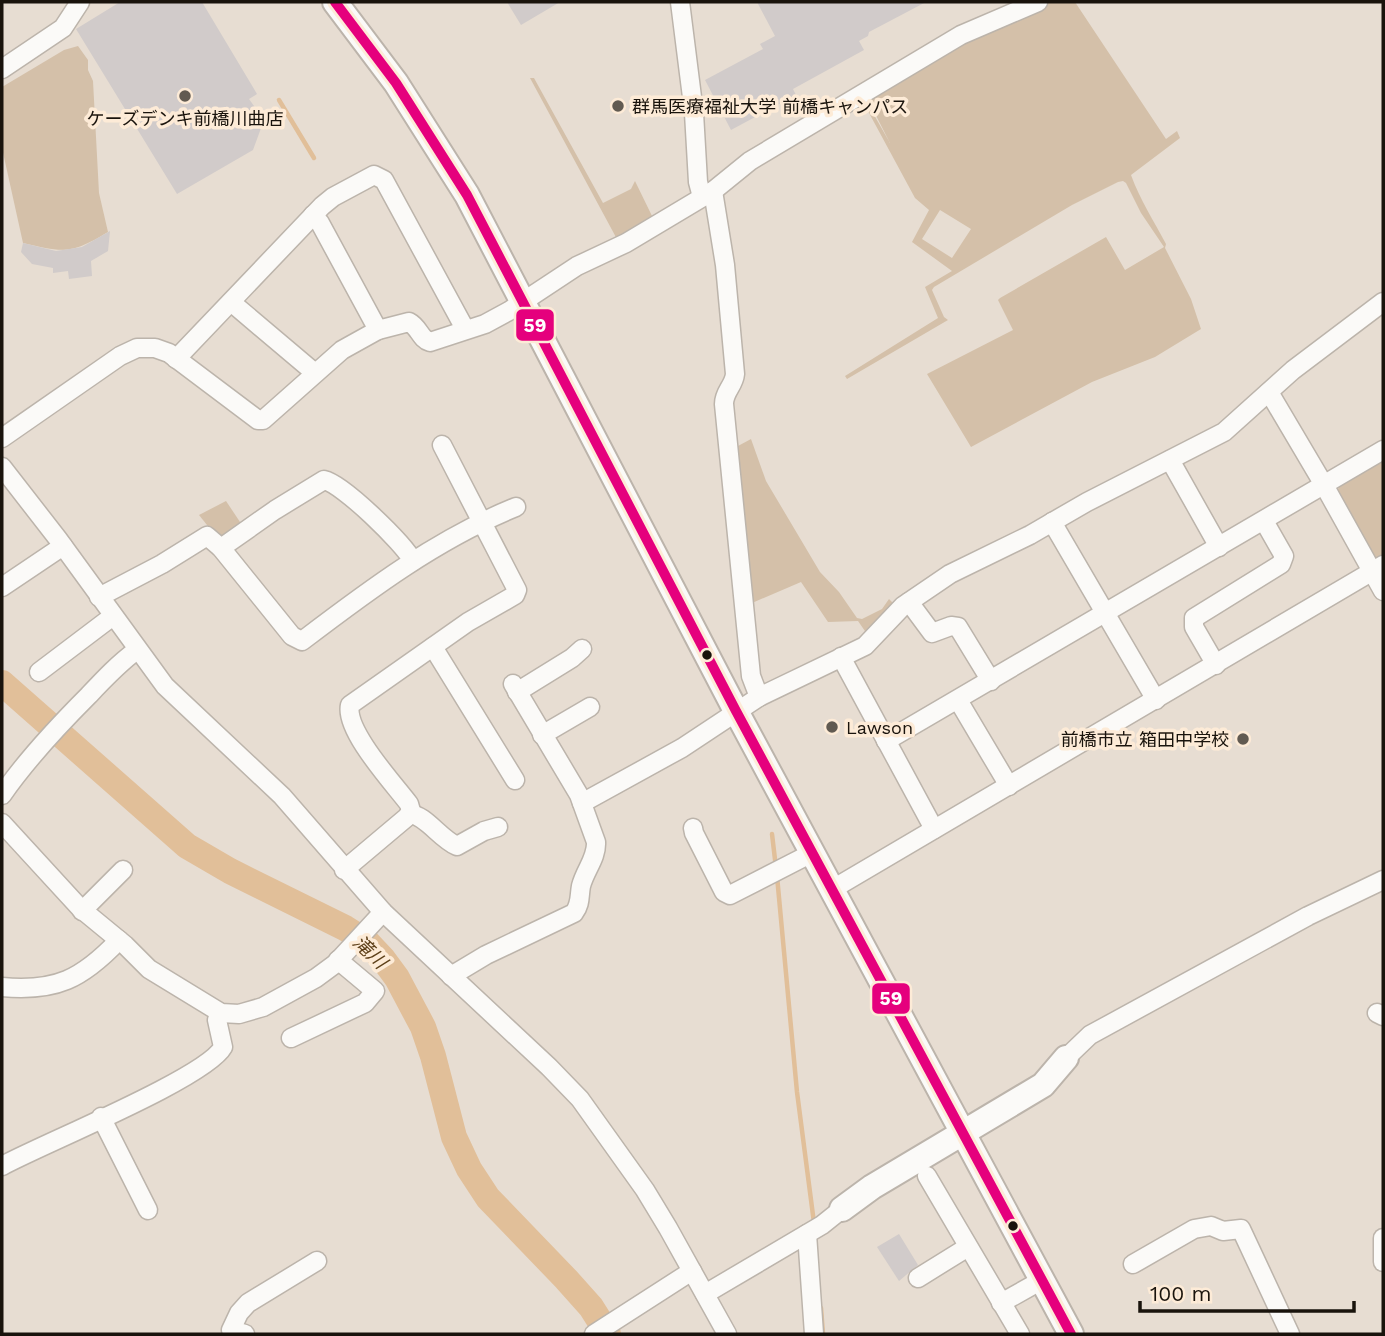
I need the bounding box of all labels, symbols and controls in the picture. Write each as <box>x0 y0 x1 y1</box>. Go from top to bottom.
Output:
marker: ケーズデンキ前橋川曲店 <box>177 88 193 104</box>
place label: 群馬医療福祉大学 前橋キャンパス <box>632 96 908 117</box>
marker: 群馬医療福祉大学 前橋キャンパス <box>610 98 626 114</box>
place label: ケーズデンキ前橋川曲店 <box>86 108 284 129</box>
line badge: 59 <box>515 308 555 342</box>
text: 59 <box>524 314 546 337</box>
unlabelled marker <box>700 648 714 662</box>
place label: Lawson <box>846 717 913 738</box>
marker: Lawson <box>824 719 840 735</box>
place label: 前橋市立 箱田中学校 <box>1061 729 1229 750</box>
marker: 前橋市立 箱田中学校 <box>1235 731 1251 747</box>
water label: 滝川 <box>348 931 393 975</box>
line badge: 59 <box>871 982 911 1015</box>
text: 59 <box>880 987 902 1010</box>
unlabelled marker <box>1006 1219 1020 1233</box>
scale bar <box>1140 1270 1354 1314</box>
text: 100 m <box>1150 1281 1212 1306</box>

